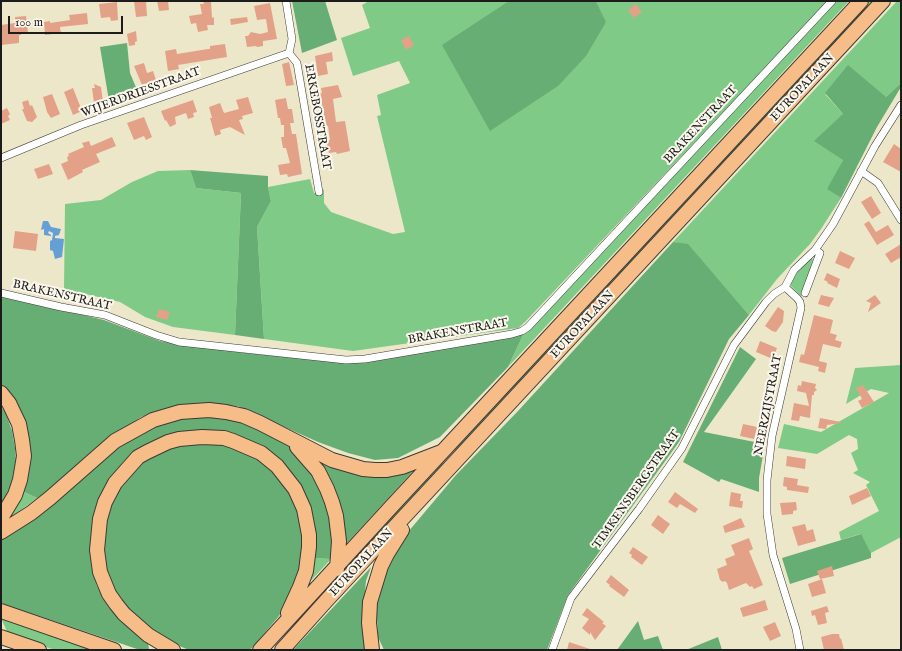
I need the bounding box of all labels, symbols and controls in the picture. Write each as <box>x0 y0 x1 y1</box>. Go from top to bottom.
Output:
scale bar <box>10 8 125 34</box>
text: 100 m <box>15 15 43 30</box>
street label: EUROPALAAN <box>768 51 838 125</box>
street label: ERKEBOSSTRAAT <box>301 63 333 171</box>
street label: WIJERDRIESSTRAAT <box>79 65 203 121</box>
street label: BRAKENSTRAAT <box>661 83 741 167</box>
street label: BRAKENSTRAAT <box>11 278 113 314</box>
street label: EUROPALAAN <box>548 288 618 362</box>
street label: BRAKENSTRAAT <box>407 316 509 348</box>
street label: NEERZIJSTRAAT <box>752 353 786 457</box>
street label: TIMKENSBERGSTRAAT <box>590 428 684 552</box>
street label: EUROPALAAN <box>327 526 397 600</box>

